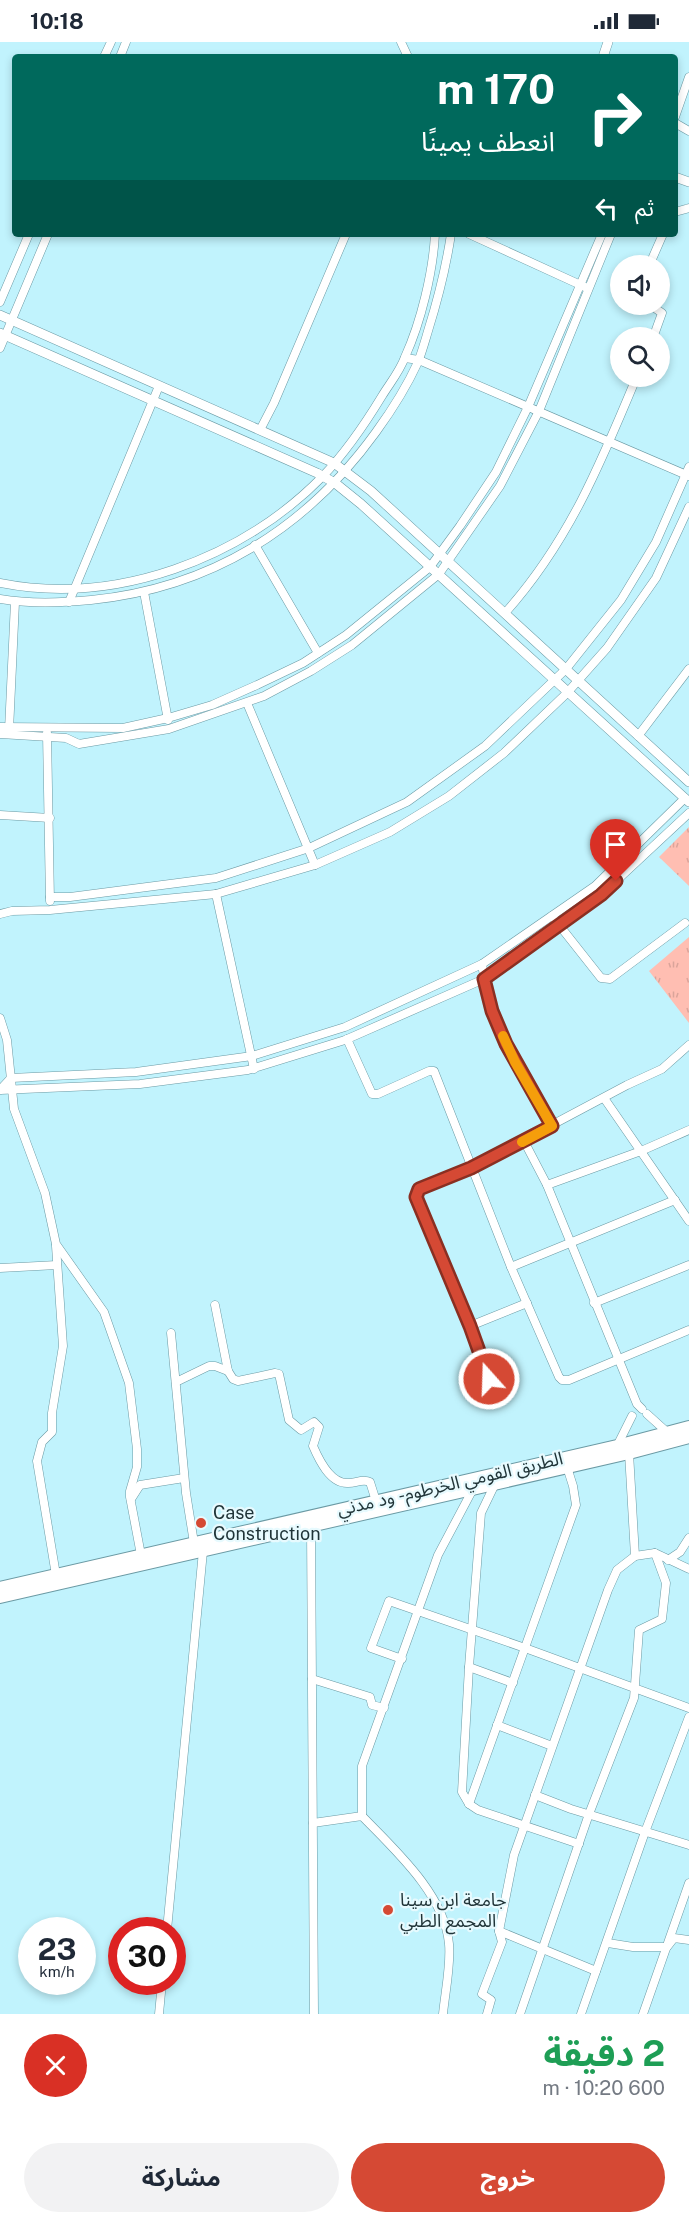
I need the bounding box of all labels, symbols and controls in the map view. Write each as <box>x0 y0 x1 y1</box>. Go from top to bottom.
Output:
text: 10:18 <box>30 8 84 34</box>
text: 170 m <box>437 64 555 113</box>
icon: right <box>576 78 654 156</box>
text: انعطف يمينًا <box>421 125 555 157</box>
icon: left <box>590 192 623 225</box>
text: ثم <box>635 195 654 221</box>
map controls <box>610 255 670 387</box>
button: sound <box>610 255 670 315</box>
button: search <box>610 327 670 387</box>
pin <box>590 819 641 881</box>
icon: arrive <box>599 828 632 861</box>
position arrow <box>457 1347 521 1411</box>
street label: الطريق القومي الخرطوم - ود مدني <box>335 1447 566 1524</box>
place label: Case Construction <box>213 1502 321 1544</box>
marker: Case Construction <box>194 1516 208 1530</box>
place label: جامعة ابن سينا المجمع الطبي <box>400 1889 507 1935</box>
marker: جامعة ابن سينا المجمع الطبي <box>381 1903 395 1917</box>
speed limit sign: 30 <box>108 1917 186 1995</box>
text: 23 <box>37 1931 77 1967</box>
text: km/h <box>39 1963 75 1980</box>
text: 2 دقيقة <box>543 2032 665 2074</box>
button: close <box>24 2034 87 2097</box>
text: 600 m · 10:20 <box>543 2076 665 2100</box>
button: مشاركة <box>24 2143 339 2212</box>
button: خروج <box>351 2143 665 2212</box>

